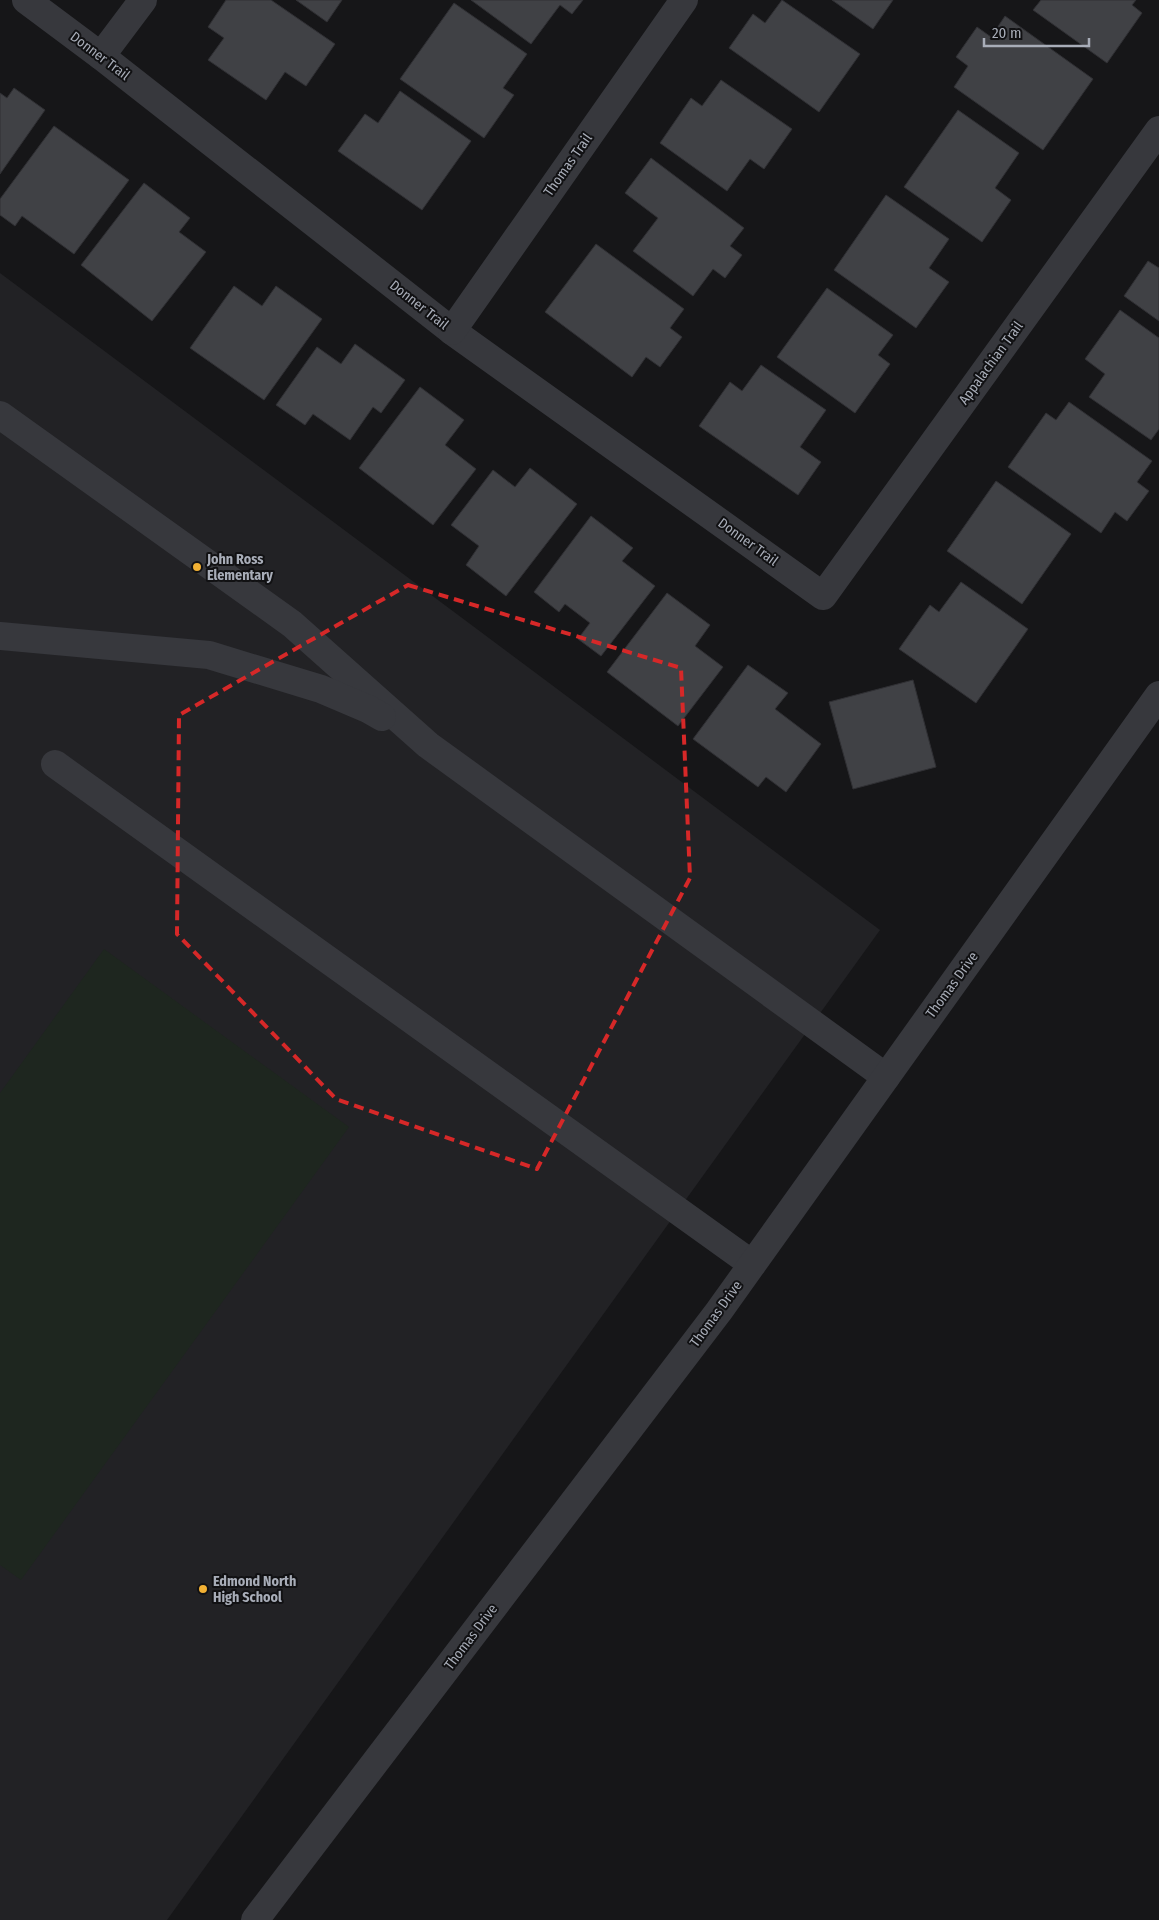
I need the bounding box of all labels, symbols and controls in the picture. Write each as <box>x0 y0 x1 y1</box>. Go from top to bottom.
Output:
scale bar <box>984 15 1089 47</box>
text: 20 m <box>992 24 1022 42</box>
street label: Donner Trail <box>67 28 133 84</box>
street label: Thomas Trail <box>540 130 596 200</box>
street label: Donner Trail <box>386 277 452 333</box>
street label: Appalachian Trail <box>955 318 1027 408</box>
street label: Donner Trail <box>715 515 782 570</box>
place label: John Ross Elementary <box>206 551 273 584</box>
marker: John Ross Elementary <box>191 561 203 573</box>
street label: Thomas Drive <box>922 949 982 1021</box>
street label: Thomas Drive <box>686 1278 746 1350</box>
place label: Edmond North High School <box>213 1573 296 1606</box>
marker: Edmond North High School <box>197 1583 209 1595</box>
street label: Thomas Drive <box>441 1601 501 1673</box>

